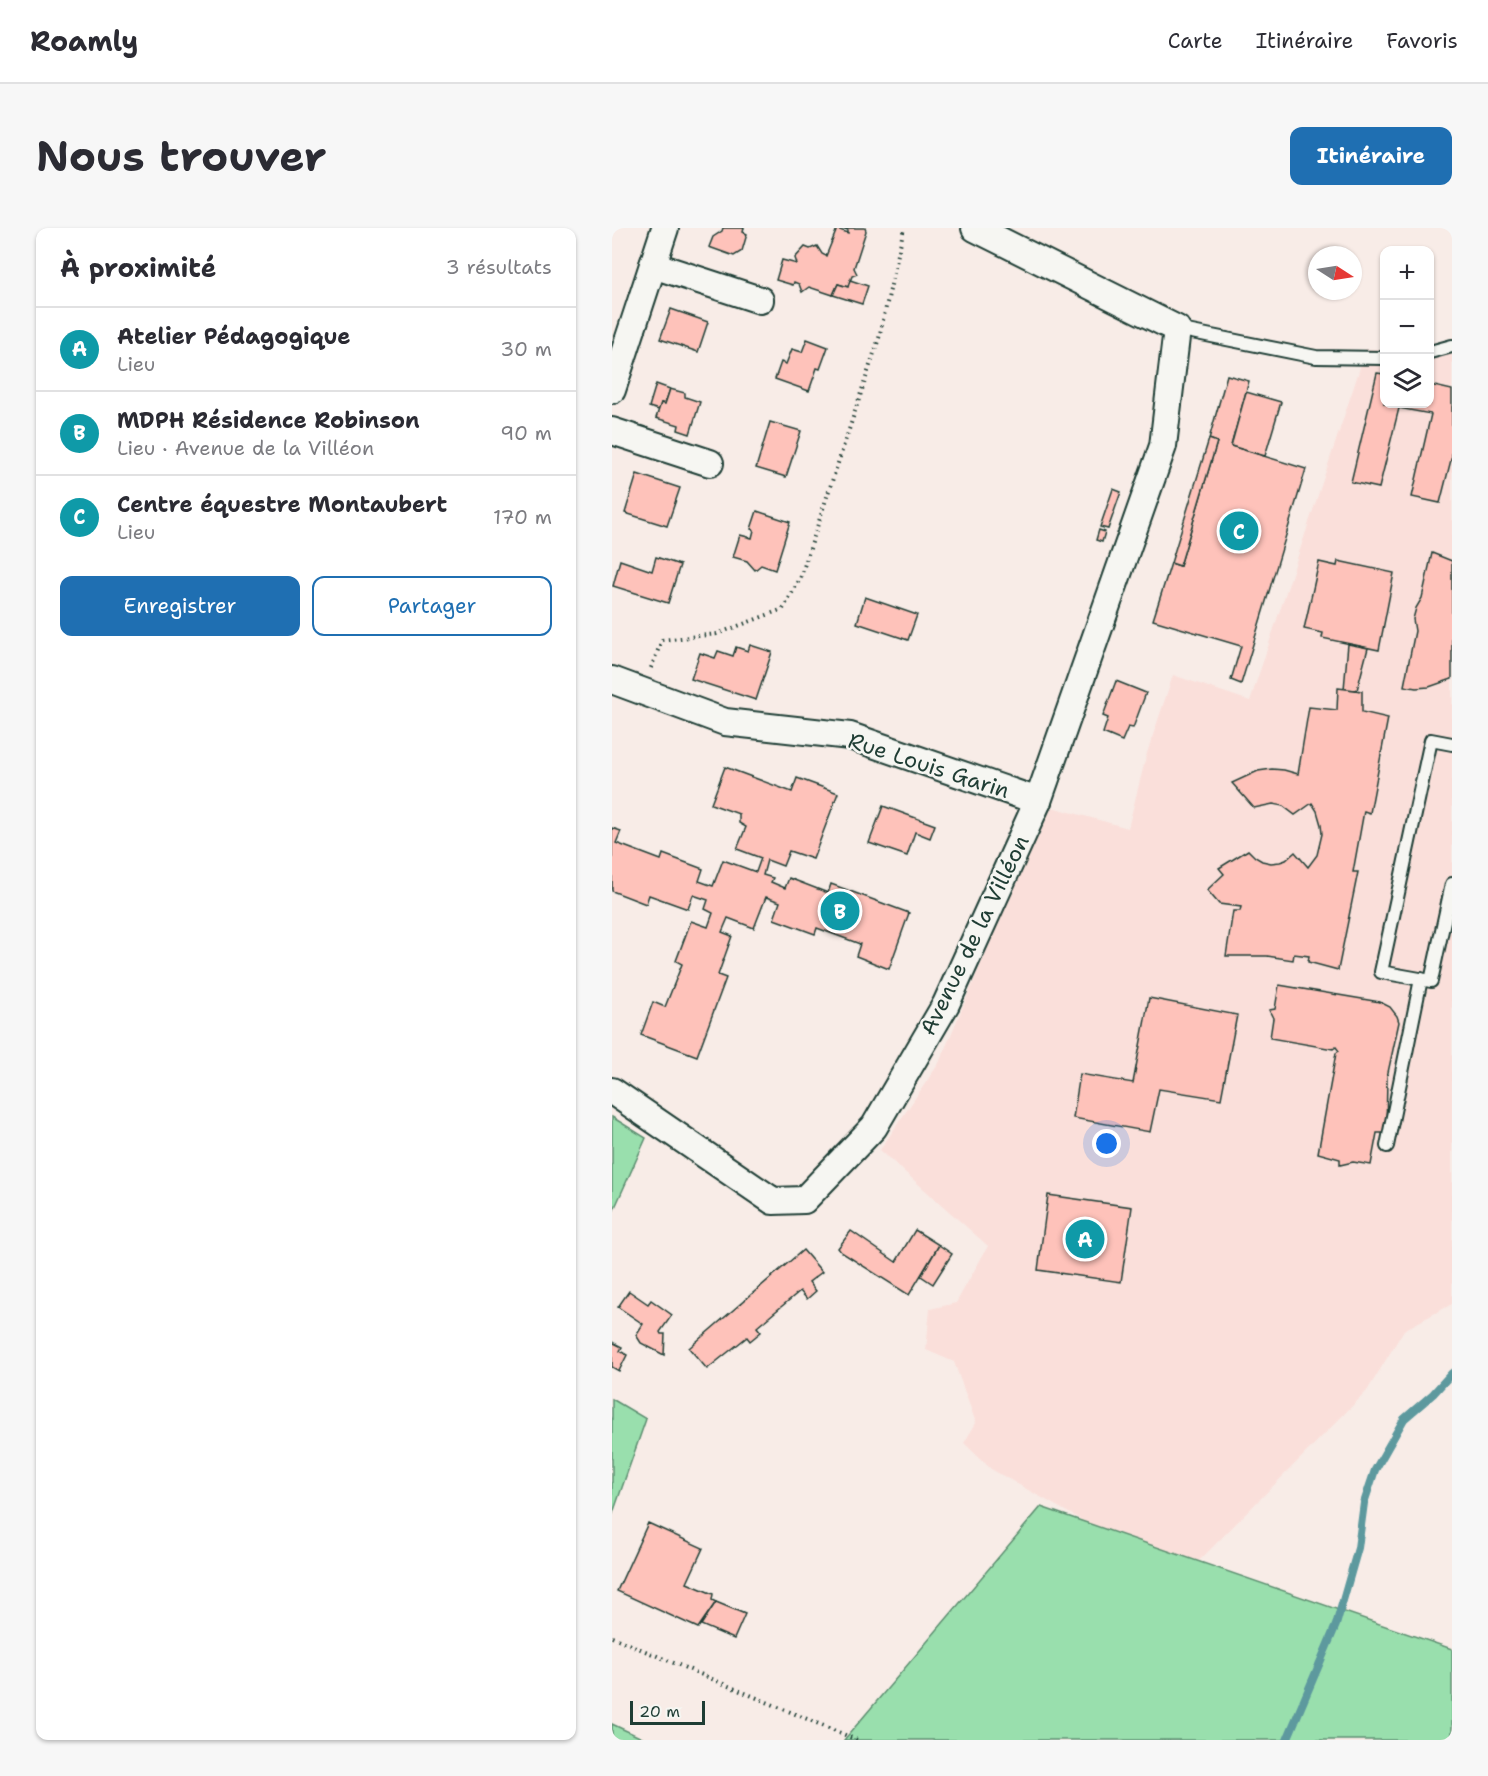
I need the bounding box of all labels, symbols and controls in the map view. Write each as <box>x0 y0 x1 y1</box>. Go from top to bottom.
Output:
text: Roamly <box>30 22 138 60</box>
text: Carte <box>1168 27 1223 55</box>
text: Itinéraire <box>1256 27 1353 55</box>
text: Favoris <box>1386 27 1458 55</box>
button: Itinéraire <box>1290 127 1452 185</box>
text: Nous trouver <box>36 128 326 184</box>
north arrow <box>1308 246 1362 300</box>
map controls <box>1380 246 1434 408</box>
button: + <box>1380 246 1434 300</box>
text: À proximité <box>60 250 216 285</box>
text: 3 résultats <box>446 254 552 280</box>
button: − <box>1380 300 1434 354</box>
text: Atelier Pédagogique <box>117 322 351 351</box>
text: A <box>72 336 87 362</box>
text: 30 m <box>500 336 552 362</box>
text: Lieu <box>117 351 155 377</box>
button: layers <box>1380 354 1434 408</box>
text: MDPH Résidence Robinson <box>117 406 420 435</box>
text: B <box>73 420 86 446</box>
text: 90 m <box>500 420 552 446</box>
text: Lieu · Avenue de la Villéon <box>117 435 374 461</box>
text: Centre équestre Montaubert <box>117 490 447 519</box>
text: C <box>73 504 86 530</box>
text: 170 m <box>493 504 552 530</box>
pin: C <box>1220 508 1258 554</box>
text: Lieu <box>117 519 155 545</box>
button: Enregistrer <box>60 576 300 636</box>
button: Partager <box>312 576 552 636</box>
street label: Rue Louis Garin <box>845 726 1013 805</box>
street label: Avenue de la Villéon <box>913 830 1036 1040</box>
pin: B <box>820 888 860 934</box>
your location <box>1092 1129 1121 1158</box>
pin: A <box>1066 1216 1104 1262</box>
scale bar <box>630 1698 705 1726</box>
text: 20 m <box>639 1701 680 1722</box>

